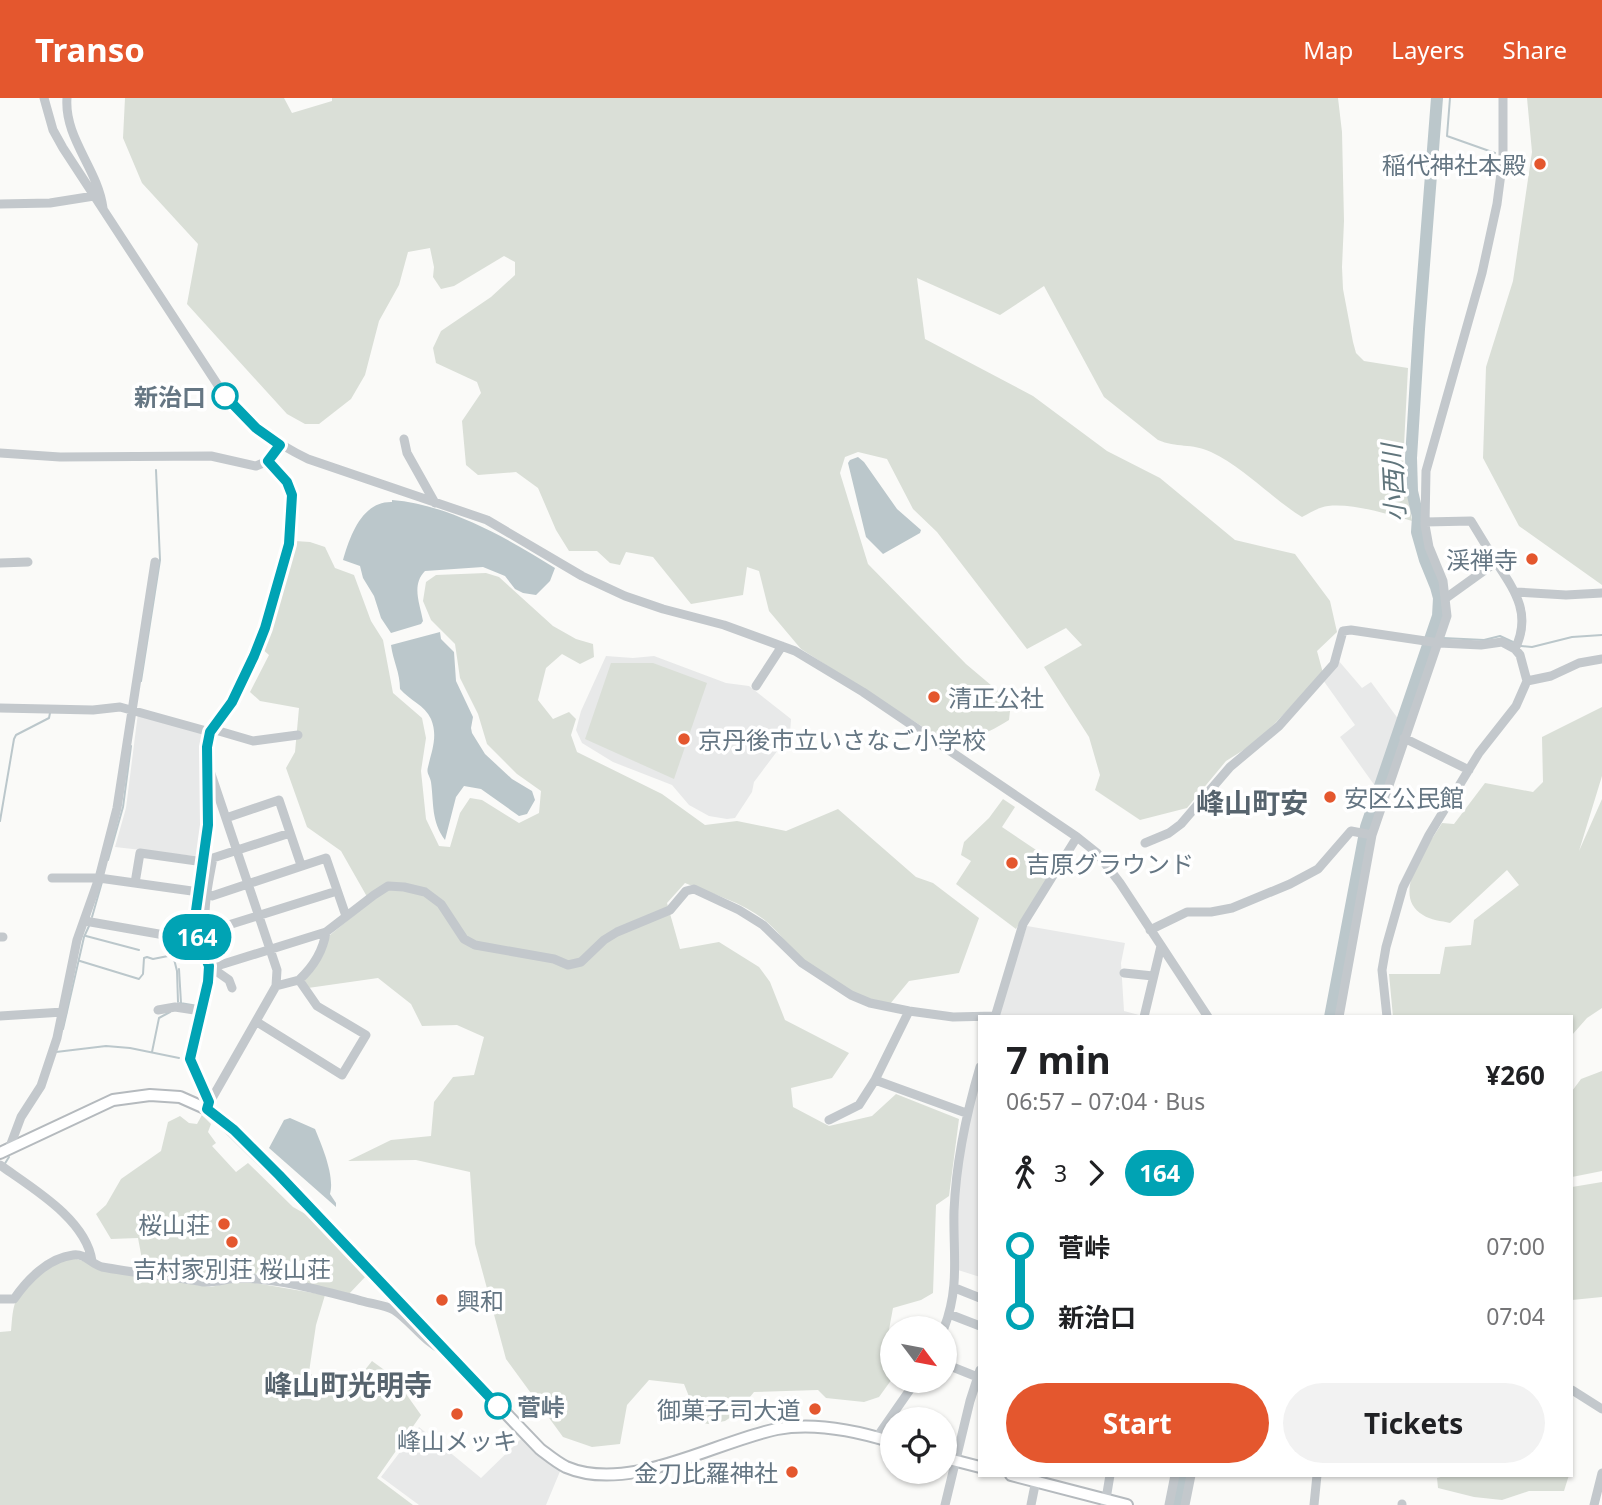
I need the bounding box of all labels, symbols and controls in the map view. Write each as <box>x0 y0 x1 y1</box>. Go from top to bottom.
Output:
text: Transo <box>35 27 145 72</box>
text: Map <box>1303 33 1353 66</box>
text: Layers <box>1391 33 1465 66</box>
text: Share <box>1503 33 1567 66</box>
place label: 稲代神社本殿 <box>1382 148 1526 181</box>
marker: 稲代神社本殿 <box>1532 156 1548 172</box>
place label: 新治口 <box>134 380 206 413</box>
marker: 新治口 <box>212 383 238 409</box>
water label: 小西川 <box>1373 440 1413 523</box>
place label: 渓禅寺 <box>1446 543 1518 576</box>
marker: 渓禅寺 <box>1524 551 1540 567</box>
place label: 清正公社 <box>948 681 1044 714</box>
marker: 清正公社 <box>926 689 942 705</box>
place label: 京丹後市立いさなご小学校 <box>698 723 986 756</box>
marker: 京丹後市立いさなご小学校 <box>676 731 692 747</box>
place label: 安区公民館 <box>1344 781 1464 814</box>
district label: 峰山町安 <box>1196 783 1308 821</box>
marker: 安区公民館 <box>1322 789 1338 805</box>
place label: 吉原グラウンド <box>1026 847 1194 880</box>
marker: 吉原グラウンド <box>1004 855 1020 871</box>
line badge: 164 <box>157 914 237 960</box>
text: 164 <box>176 920 218 953</box>
text: 7 min <box>1006 1033 1111 1085</box>
text: ¥260 <box>1486 1057 1545 1093</box>
text: 06:57 – 07:04 · Bus <box>1006 1085 1205 1117</box>
icon: walk <box>1006 1154 1044 1192</box>
icon: forward <box>1077 1154 1115 1192</box>
text: 164 <box>1139 1156 1180 1189</box>
text: 3 <box>1054 1157 1067 1189</box>
place label: 桜山荘 <box>138 1208 210 1241</box>
marker: 桜山荘 <box>216 1216 232 1232</box>
text: 菅峠 <box>1058 1229 1110 1265</box>
text: 07:00 <box>1486 1230 1545 1262</box>
marker: 吉村家別荘 桜山荘 <box>224 1234 240 1250</box>
place label: 吉村家別荘 桜山荘 <box>133 1252 331 1285</box>
place label: 興和 <box>456 1284 504 1317</box>
marker: 興和 <box>434 1292 450 1308</box>
text: 新治口 <box>1058 1299 1136 1335</box>
text: 07:04 <box>1486 1300 1545 1332</box>
north arrow <box>880 1316 957 1393</box>
map controls <box>880 1316 957 1484</box>
district label: 峰山町光明寺 <box>264 1365 432 1403</box>
button: Start <box>1006 1383 1269 1463</box>
button: Tickets <box>1283 1383 1545 1463</box>
place label: 菅峠 <box>517 1390 565 1423</box>
marker: 菅峠 <box>485 1393 511 1419</box>
place label: 御菓子司大道 <box>657 1393 801 1426</box>
marker: 御菓子司大道 <box>807 1401 823 1417</box>
marker: 峰山メッキ <box>449 1406 465 1422</box>
button: locate <box>880 1407 957 1484</box>
place label: 峰山メッキ <box>397 1424 517 1457</box>
place label: 金刀比羅神社 <box>634 1456 778 1489</box>
marker: 金刀比羅神社 <box>784 1464 800 1480</box>

